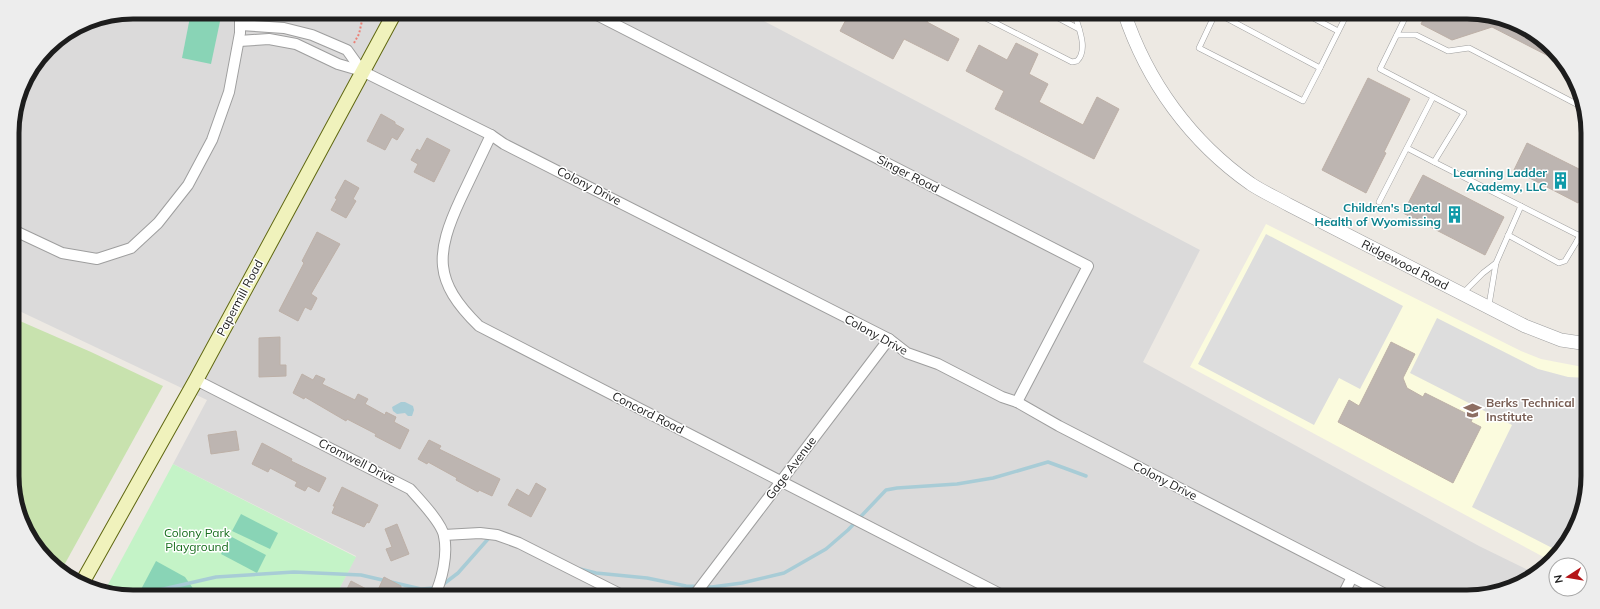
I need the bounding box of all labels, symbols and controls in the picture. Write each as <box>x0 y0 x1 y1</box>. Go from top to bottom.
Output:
street label: Singer Road <box>875 151 942 196</box>
street label: Colony Drive <box>555 163 624 208</box>
place label: Learning Ladder Academy, LLC <box>1453 165 1547 194</box>
building icon: Learning Ladder Academy, LLC <box>1550 170 1570 190</box>
place label: Children's Dental Health of Wyomissing <box>1314 200 1441 229</box>
building icon: Children's Dental Health of Wyomissing <box>1444 205 1464 225</box>
street label: Ridgewood Road <box>1359 236 1451 293</box>
street label: Papermill Road <box>213 257 266 339</box>
street label: Colony Drive <box>842 311 910 358</box>
street label: Concord Road <box>610 388 687 437</box>
place label: Berks Technical Institute <box>1486 395 1575 424</box>
school or university icon: Berks Technical Institute <box>1463 400 1483 420</box>
street label: Gage Avenue <box>762 433 819 502</box>
street label: Cromwell Drive <box>316 435 398 486</box>
street label: Colony Drive <box>1131 458 1200 503</box>
park label: Colony Park Playground <box>164 525 231 554</box>
north arrow <box>1548 557 1588 597</box>
text: N <box>1551 574 1566 585</box>

